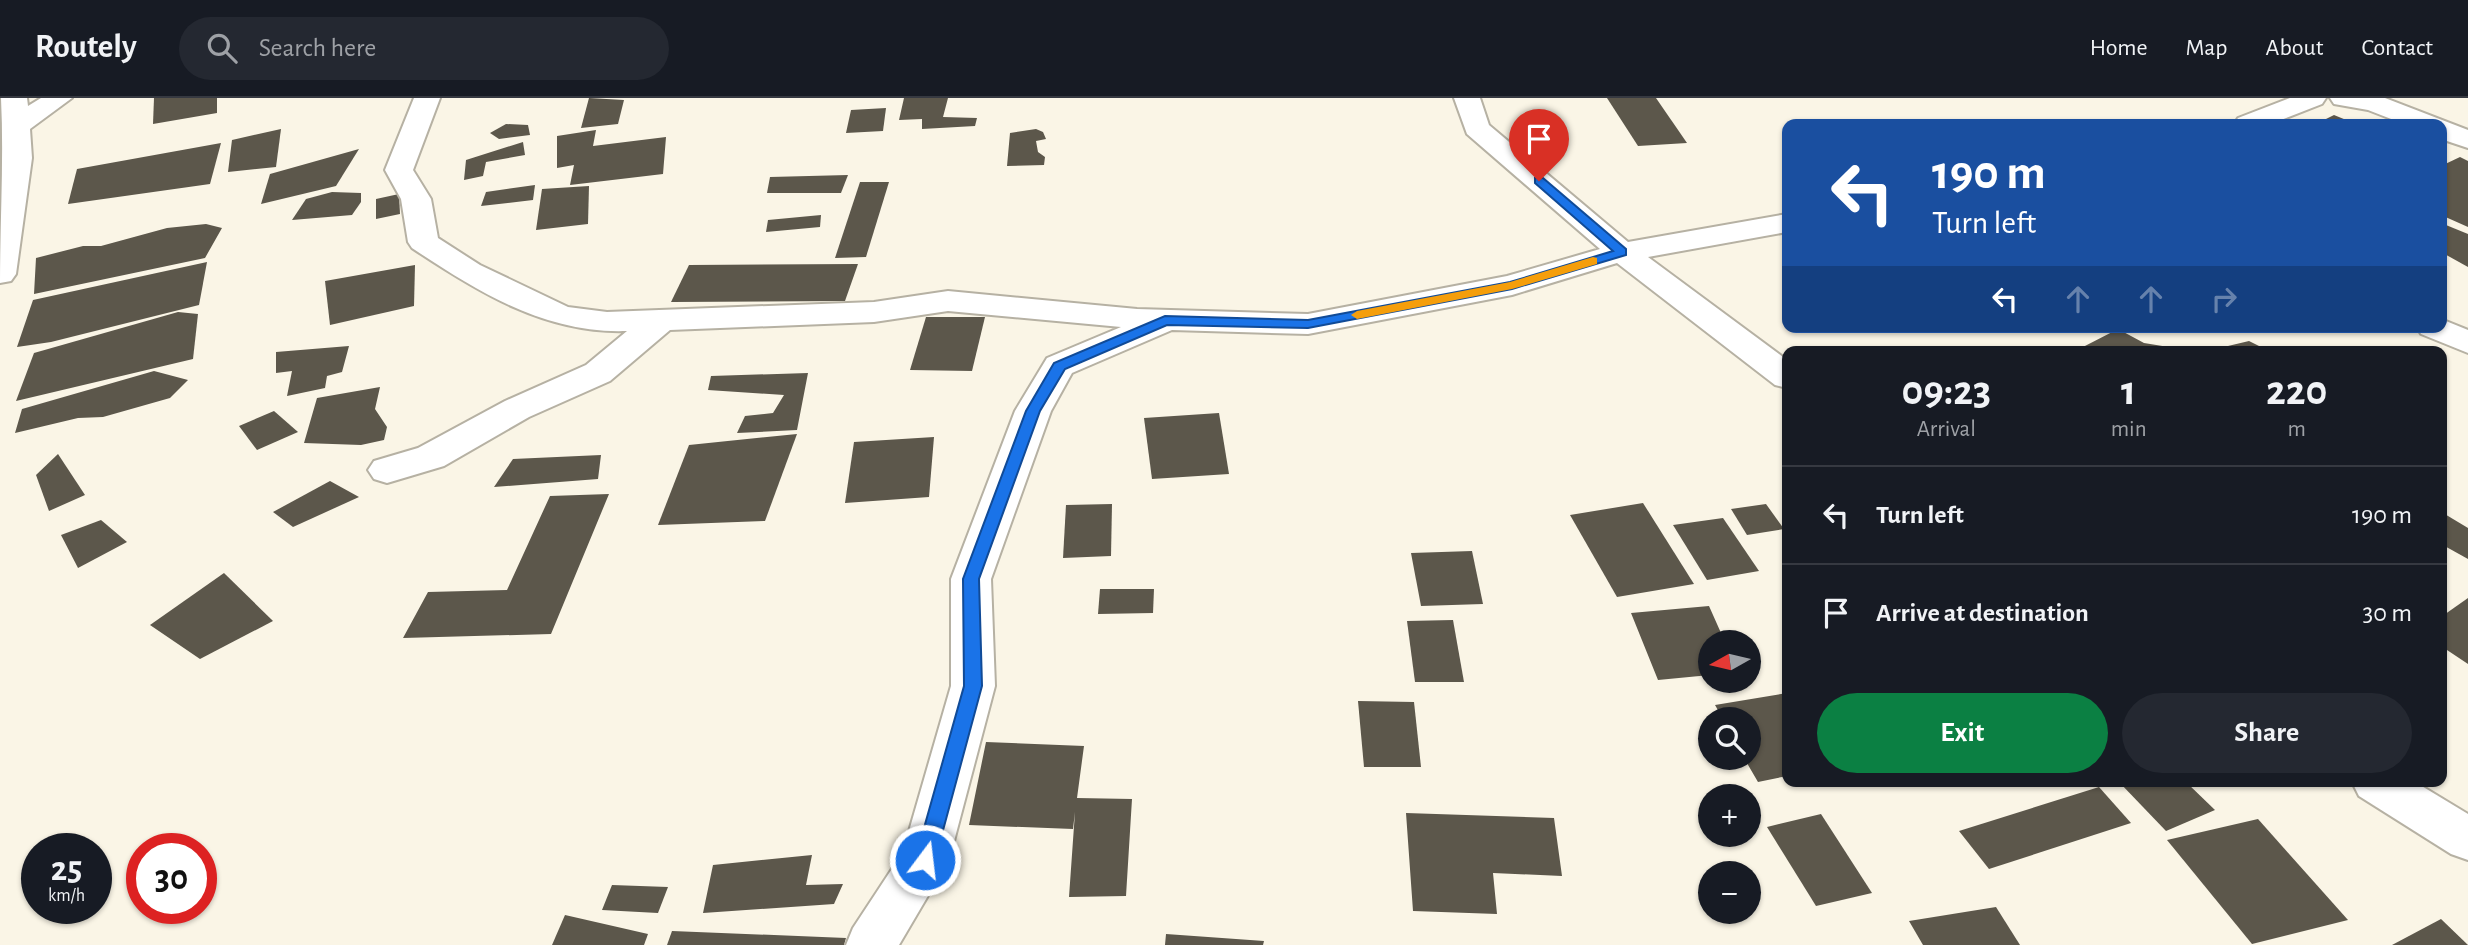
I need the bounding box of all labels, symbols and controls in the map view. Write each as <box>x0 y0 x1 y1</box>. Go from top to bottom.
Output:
search box <box>179 17 669 80</box>
icon: search <box>203 29 241 67</box>
text: Routely <box>35 31 137 64</box>
text: Search here <box>259 35 376 61</box>
text: Home <box>2090 36 2148 60</box>
text: Map <box>2186 36 2228 60</box>
text: About <box>2266 36 2323 60</box>
text: Contact <box>2361 36 2433 60</box>
pin <box>1509 109 1569 181</box>
icon: arrive <box>1520 120 1558 158</box>
icon: left <box>1817 147 1908 238</box>
text: 190 m <box>1932 149 2046 198</box>
text: Turn left <box>1932 207 2036 239</box>
icon: left <box>1986 280 2024 318</box>
icon: ahead <box>2059 280 2097 318</box>
icon: ahead <box>2132 280 2170 318</box>
icon: right <box>2205 280 2243 318</box>
text: 09:23 <box>1902 370 1991 412</box>
text: 1 <box>2121 370 2136 412</box>
text: 220 <box>2266 370 2327 412</box>
text: Arrival <box>1917 418 1976 441</box>
text: min <box>2111 418 2147 441</box>
text: m <box>2288 418 2306 441</box>
icon: left <box>1817 496 1855 534</box>
text: Turn left <box>1876 502 1964 528</box>
text: 190 m <box>2352 502 2412 528</box>
icon: arrive <box>1817 594 1855 632</box>
text: Arrive at destination <box>1876 600 2089 626</box>
text: 30 m <box>2362 600 2412 626</box>
north arrow <box>1698 630 1760 693</box>
map controls <box>1698 630 1761 924</box>
button: Exit <box>1817 693 2108 773</box>
button: Share <box>2122 693 2412 773</box>
button: search <box>1698 707 1761 770</box>
button: + <box>1698 784 1761 847</box>
position arrow <box>888 823 962 897</box>
speed limit sign: 30 <box>126 833 217 924</box>
text: 25 <box>51 852 82 887</box>
button: − <box>1698 861 1761 924</box>
text: km/h <box>48 887 85 905</box>

